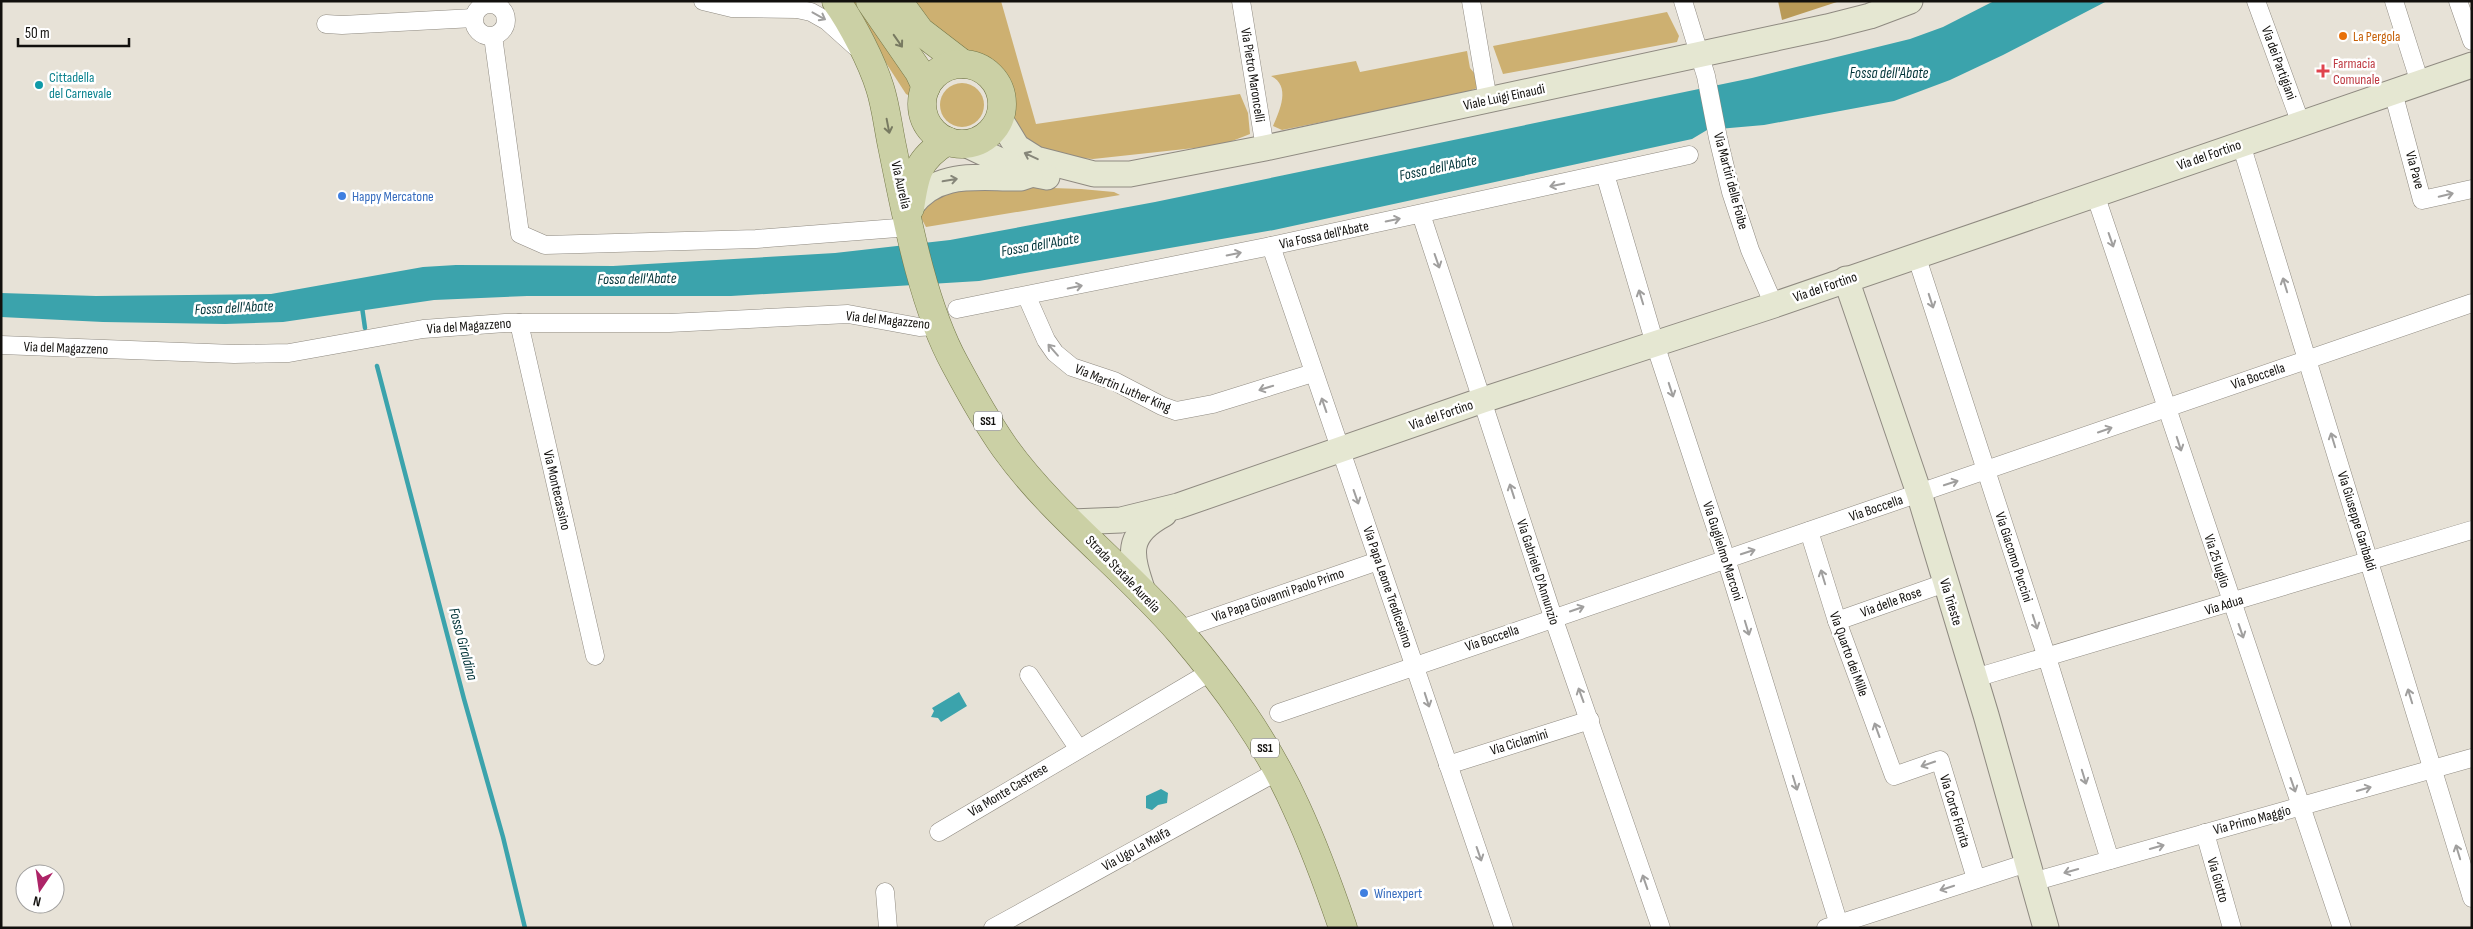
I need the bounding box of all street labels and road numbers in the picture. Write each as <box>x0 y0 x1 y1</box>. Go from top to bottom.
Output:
street label: Via dei Partigiani <box>2258 24 2300 102</box>
street label: Via Pietro Maroncelli <box>1237 27 1269 123</box>
street label: Viale Luigi Einaudi <box>1462 80 1546 114</box>
street label: Via Martiri delle Foibe <box>1710 131 1752 231</box>
street label: Via del Fortino <box>2175 136 2243 174</box>
street label: Via Pave <box>2402 149 2428 191</box>
street label: Via Aurelia <box>887 159 915 211</box>
street label: Via Fossa dell'Abate <box>1278 217 1370 253</box>
street label: Via del Fortino <box>1791 268 1859 306</box>
street label: Via del Magazzeno <box>845 307 931 333</box>
street label: Via del Magazzeno <box>426 315 512 337</box>
street label: Via del Magazzeno <box>23 338 109 358</box>
street label: Via Boccella <box>2229 359 2287 393</box>
street label: Via Martin Luther King <box>1072 360 1174 416</box>
street label: Via del Fortino <box>1407 396 1475 434</box>
road number: SS1 <box>974 412 1002 431</box>
street label: Via Montecassino <box>540 448 575 532</box>
street label: Via Giuseppe Garibaldi <box>2334 469 2380 573</box>
street label: Via Boccella <box>1847 491 1905 525</box>
street label: Via Guglielmo Marconi <box>1699 499 1747 603</box>
street label: Via Giacomo Puccini <box>1991 510 2037 604</box>
street label: Via Gabriele D'Annunzio <box>1513 517 1563 627</box>
street label: Via Papa Leone Tredicesimo <box>1359 524 1417 650</box>
street label: Strada Statale Aurelia <box>1082 532 1164 616</box>
street label: Via 25 luglio <box>2200 532 2234 590</box>
street label: Via Papa Giovanni Paolo Primo <box>1210 564 1346 626</box>
street label: Via Trieste <box>1936 576 1966 628</box>
street label: Via delle Rose <box>1858 583 1924 621</box>
street label: Via Adua <box>2203 591 2245 619</box>
street label: Via Quarto dei Mille <box>1826 609 1872 699</box>
street label: Via Boccella <box>1463 621 1521 655</box>
street label: Via Ciclamini <box>1488 725 1550 759</box>
road number: SS1 <box>1251 738 1279 758</box>
street label: Via Monte Castrese <box>965 760 1051 820</box>
street label: Via Corte Fiorita <box>1936 772 1974 850</box>
street label: Via Primo Maggio <box>2211 801 2293 838</box>
street label: Via Ugo La Malfa <box>1099 823 1173 875</box>
street label: Via Giotto <box>2203 855 2233 905</box>

